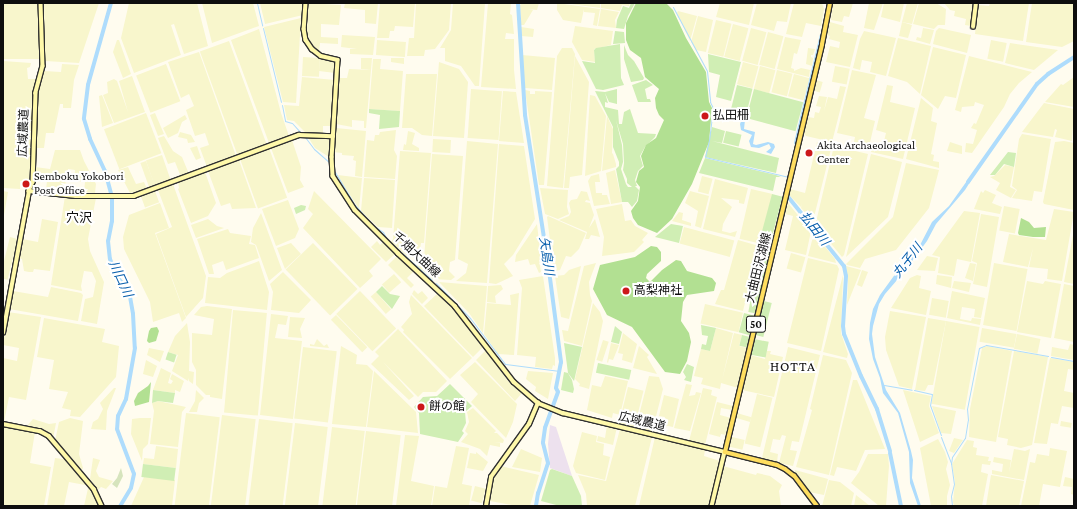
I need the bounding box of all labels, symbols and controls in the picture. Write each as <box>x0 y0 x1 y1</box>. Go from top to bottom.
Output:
street label: 広域農道 <box>16 109 32 157</box>
place label: 払田柵 <box>713 109 749 123</box>
marker: 払田柵 <box>700 111 710 121</box>
place label: Akita Archaeological Center <box>817 139 915 167</box>
marker: Akita Archaeological Center <box>804 148 814 158</box>
place label: Semboku Yokobori Post Office <box>34 170 124 198</box>
marker: Semboku Yokobori Post Office <box>21 179 31 189</box>
water label: 払田川 <box>796 209 832 249</box>
district label: 穴沢 <box>66 210 92 226</box>
street label: 千畑大曲線 <box>389 229 443 281</box>
street label: 大曲田沢湖線 <box>743 231 775 305</box>
water label: 矢島川 <box>536 236 556 276</box>
water label: 丸子川 <box>890 241 926 281</box>
water label: 川口川 <box>105 258 135 300</box>
place label: 高梨神社 <box>634 284 682 298</box>
marker: 高梨神社 <box>621 286 631 296</box>
road number: 50 <box>745 315 767 333</box>
district label: HOTTA <box>770 358 816 374</box>
place label: 餅の館 <box>429 400 465 414</box>
marker: 餅の館 <box>416 402 426 412</box>
street label: 広域農道 <box>617 410 667 434</box>

